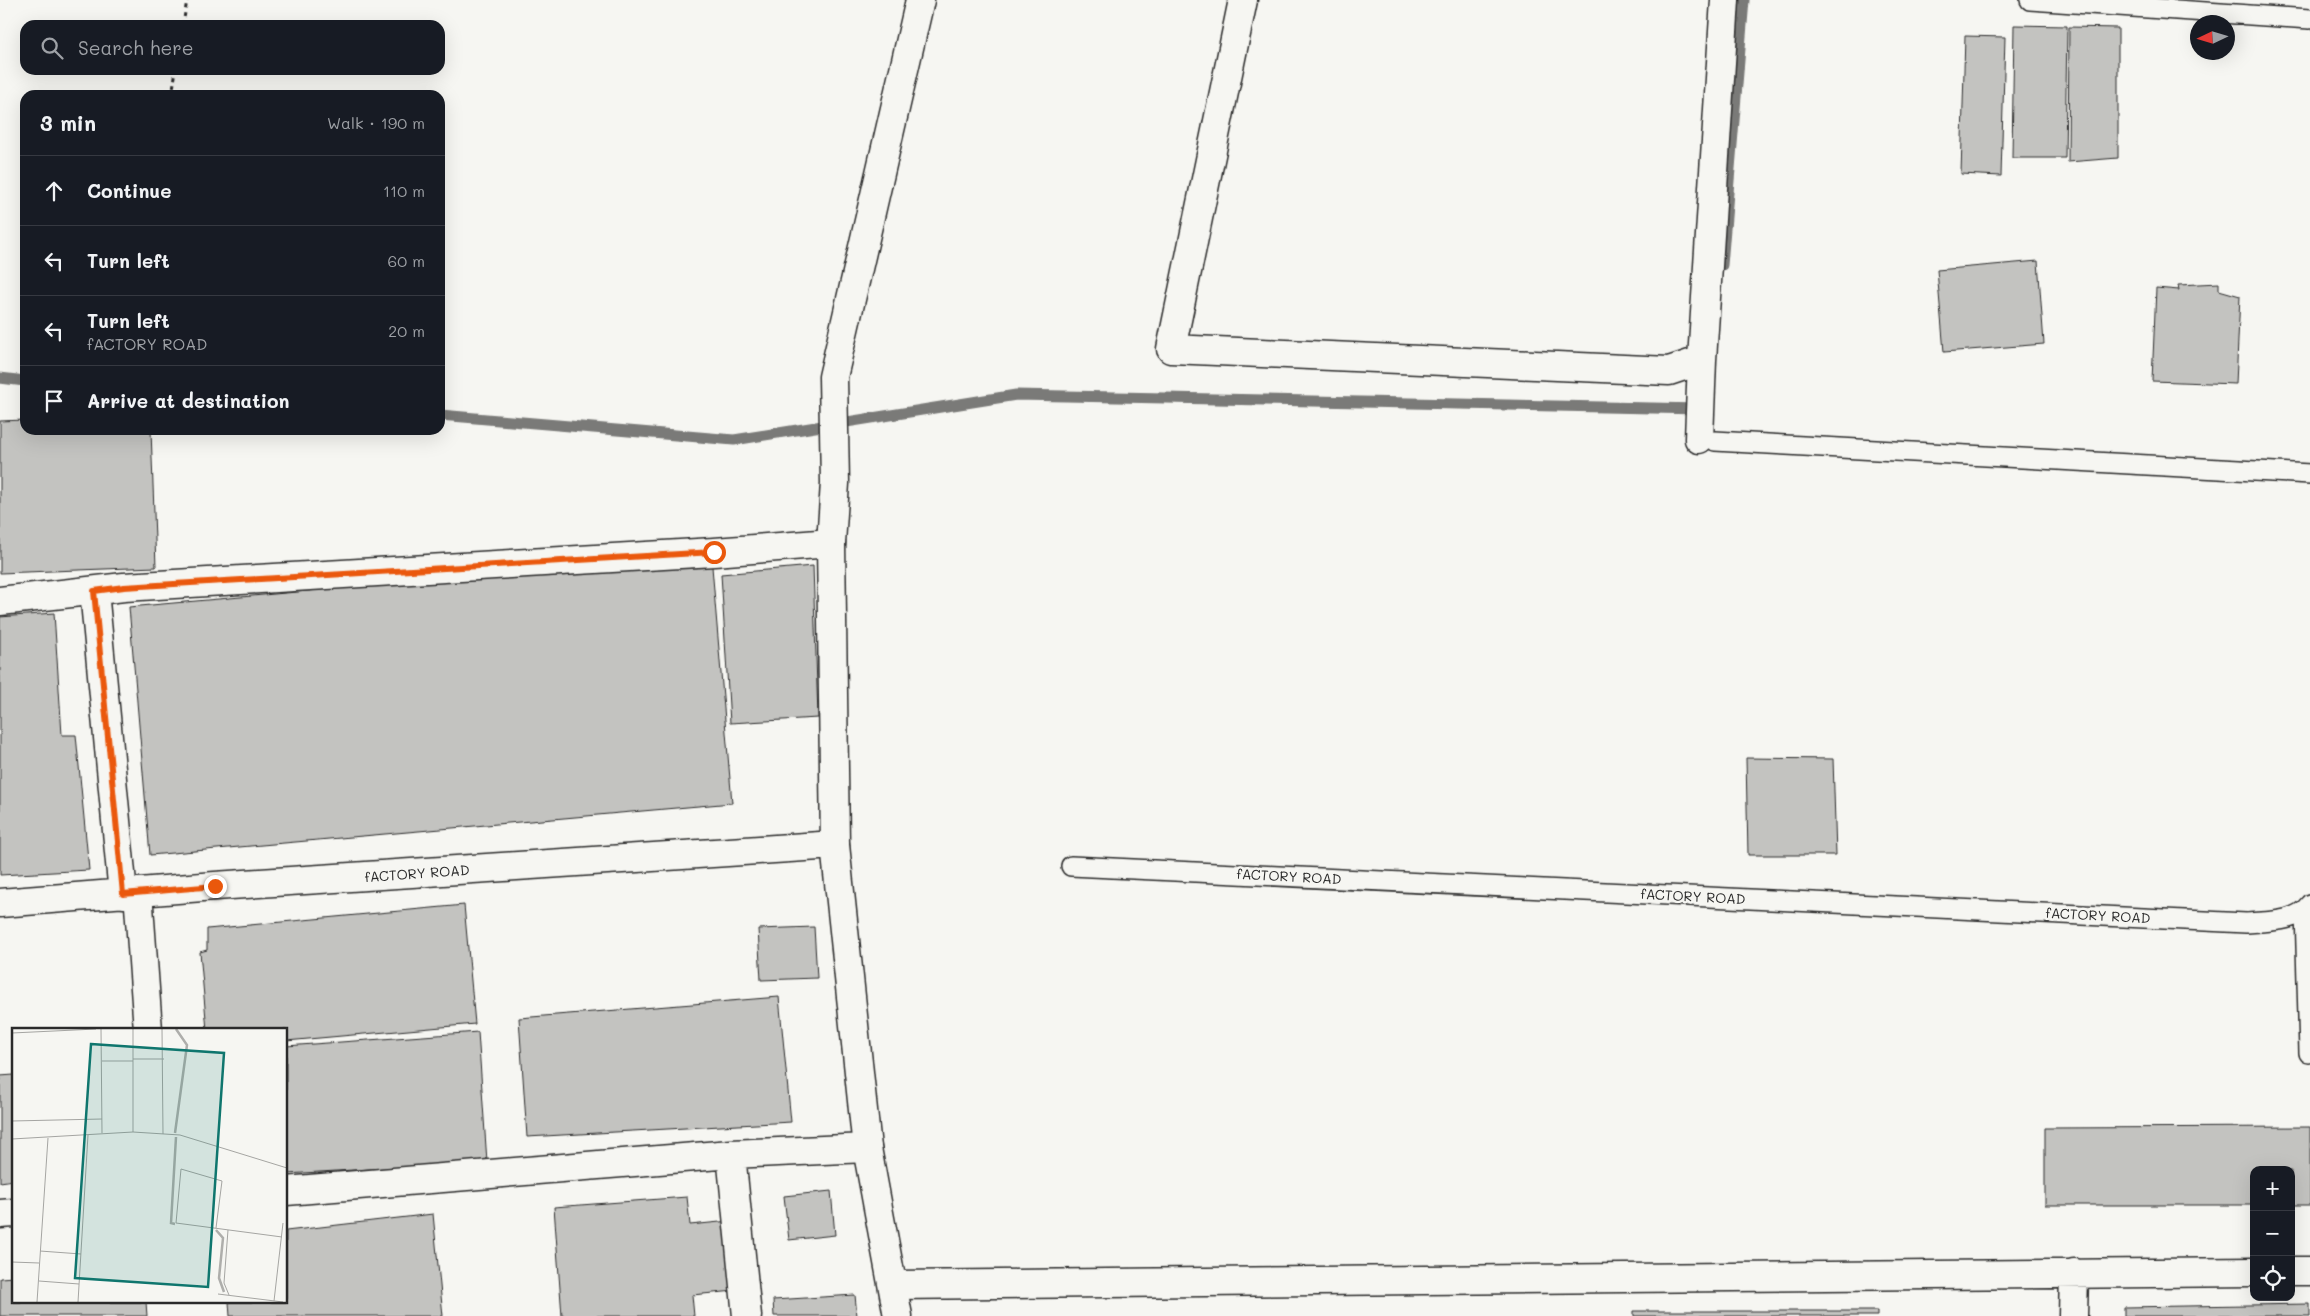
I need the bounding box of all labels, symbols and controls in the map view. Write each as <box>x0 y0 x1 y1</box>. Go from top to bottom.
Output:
north arrow <box>2190 15 2235 60</box>
search box <box>20 20 445 75</box>
icon: search <box>38 34 66 62</box>
text: Search here <box>78 35 194 60</box>
text: 3 min <box>40 109 96 136</box>
text: Walk · 190 m <box>327 112 425 133</box>
icon: ahead <box>40 177 68 205</box>
text: Continue <box>87 178 172 203</box>
text: 110 m <box>383 180 425 201</box>
icon: left <box>40 247 68 275</box>
text: Turn left <box>87 248 170 273</box>
text: 60 m <box>388 250 425 271</box>
text: Turn left <box>87 308 170 333</box>
icon: left <box>40 317 68 345</box>
text: 20 m <box>388 320 425 341</box>
text: fACTORY ROAD <box>87 333 207 354</box>
icon: arrive <box>40 387 68 415</box>
text: Arrive at destination <box>87 388 290 413</box>
route start <box>703 541 726 564</box>
street label: fACTORY ROAD <box>364 860 470 886</box>
street label: fACTORY ROAD <box>1236 864 1342 888</box>
route end <box>204 875 227 898</box>
street label: fACTORY ROAD <box>1640 884 1746 908</box>
street label: fACTORY ROAD <box>2045 903 2151 927</box>
inset map <box>12 1028 288 1304</box>
map controls <box>2250 1166 2295 1301</box>
button: + <box>2250 1166 2295 1211</box>
button: − <box>2250 1211 2295 1256</box>
button: locate <box>2250 1256 2295 1301</box>

